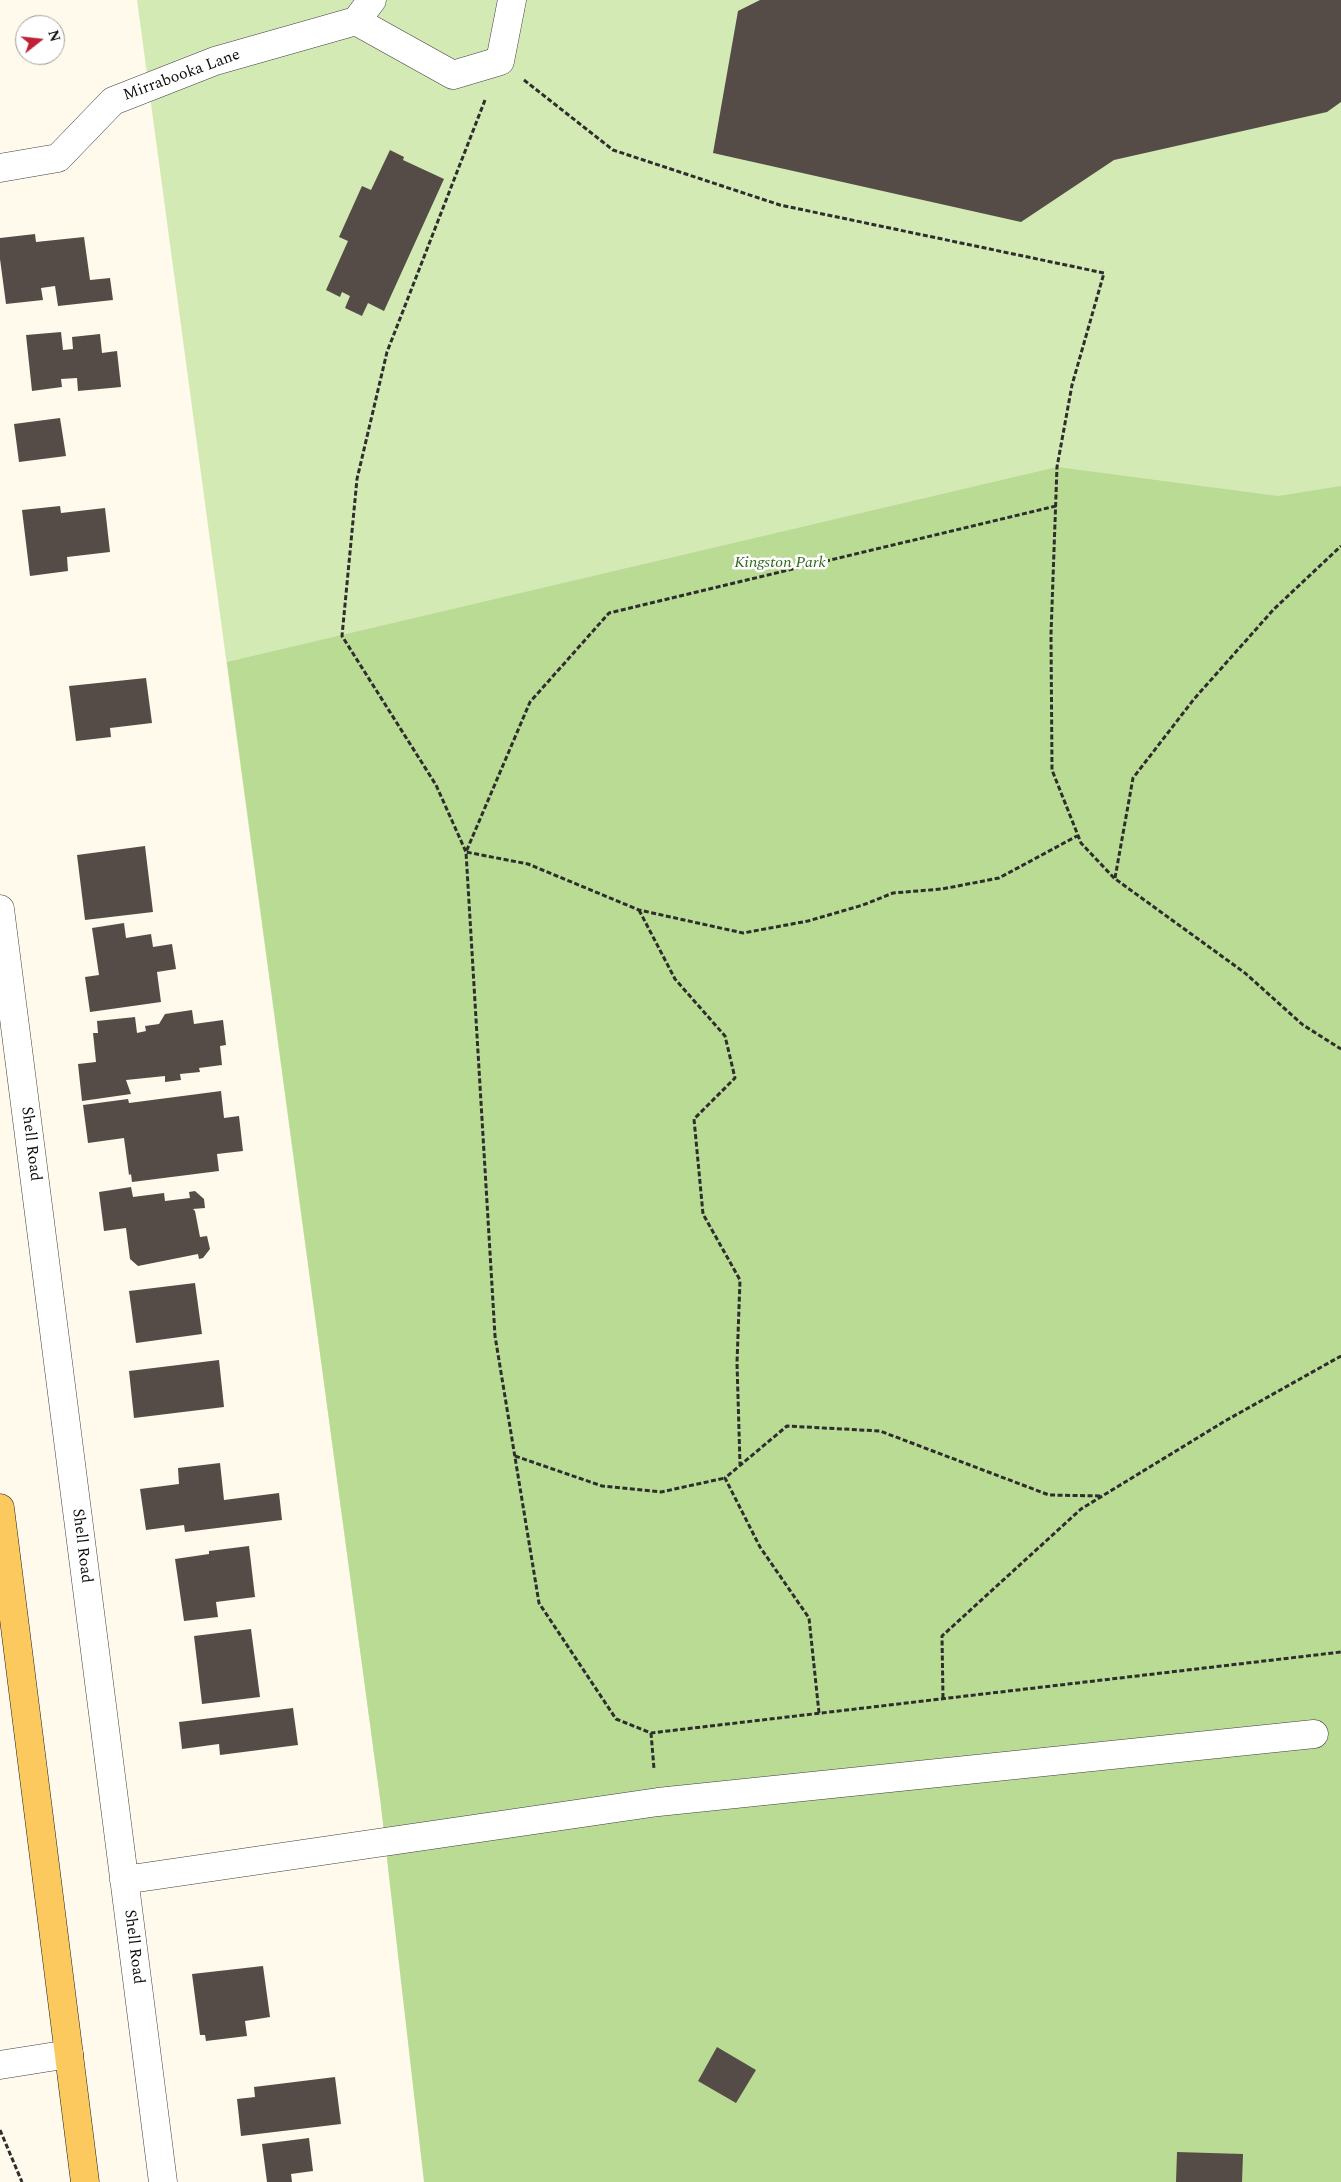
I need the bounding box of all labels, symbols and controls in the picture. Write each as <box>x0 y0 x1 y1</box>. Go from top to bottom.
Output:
north arrow <box>15 15 65 65</box>
text: N <box>42 28 66 44</box>
street label: Mirrabooka Lane <box>121 46 243 106</box>
park label: Kingston Park <box>734 554 826 574</box>
street label: Shell Road <box>16 1106 44 1182</box>
street label: Shell Road <box>67 1508 95 1584</box>
street label: Shell Road <box>119 1909 147 1985</box>

